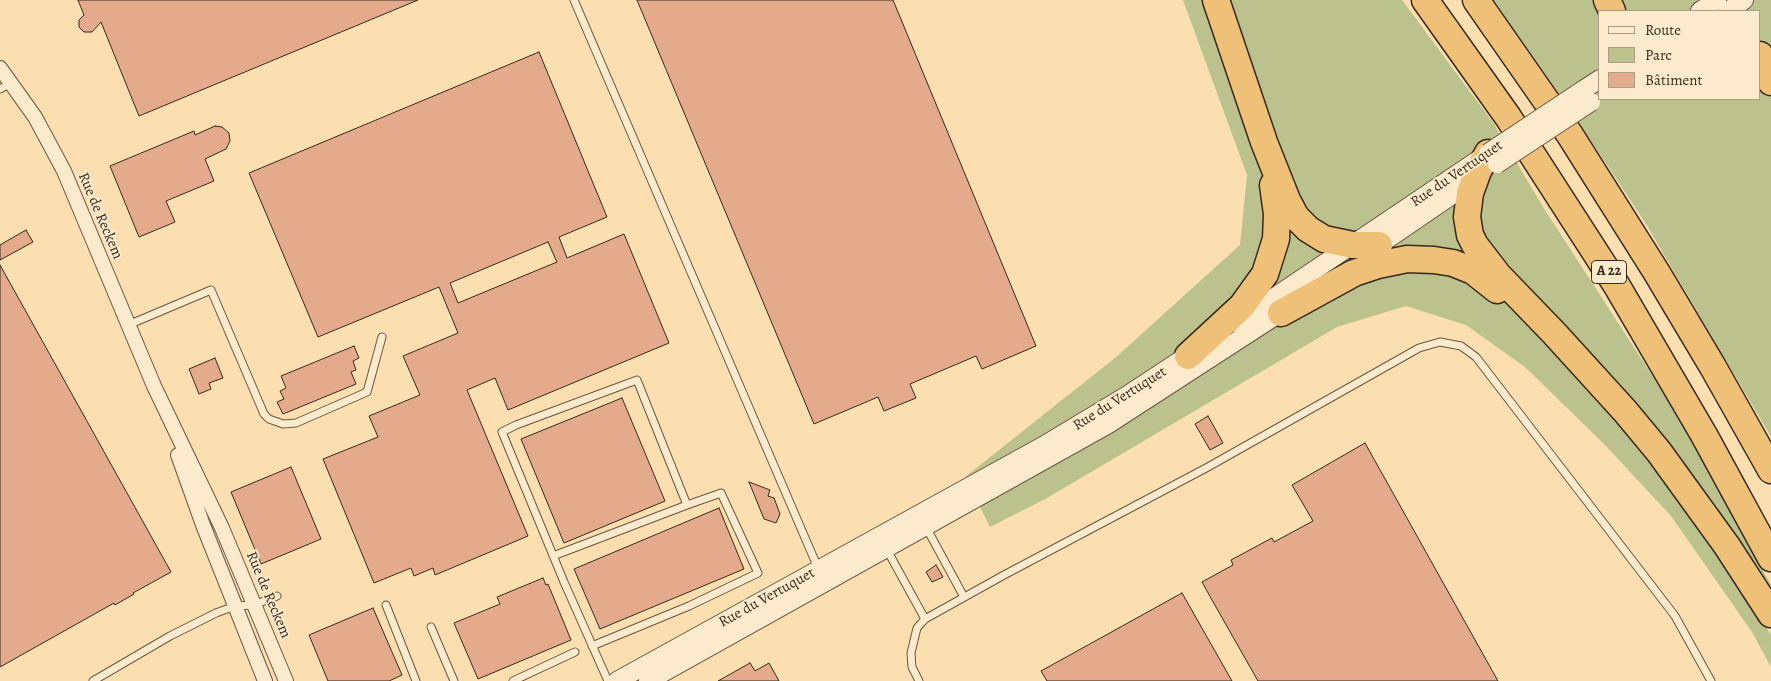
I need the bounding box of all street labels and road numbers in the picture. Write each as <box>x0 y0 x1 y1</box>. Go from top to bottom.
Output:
street label: Rue du Vertuquet <box>1408 137 1506 211</box>
street label: Rue de Reckem <box>74 170 126 262</box>
road number: A 22 <box>1592 260 1626 284</box>
street label: Rue du Vertuquet <box>1070 363 1170 435</box>
street label: Rue de Reckem <box>242 549 294 641</box>
street label: Rue du Vertuquet <box>716 564 818 632</box>

